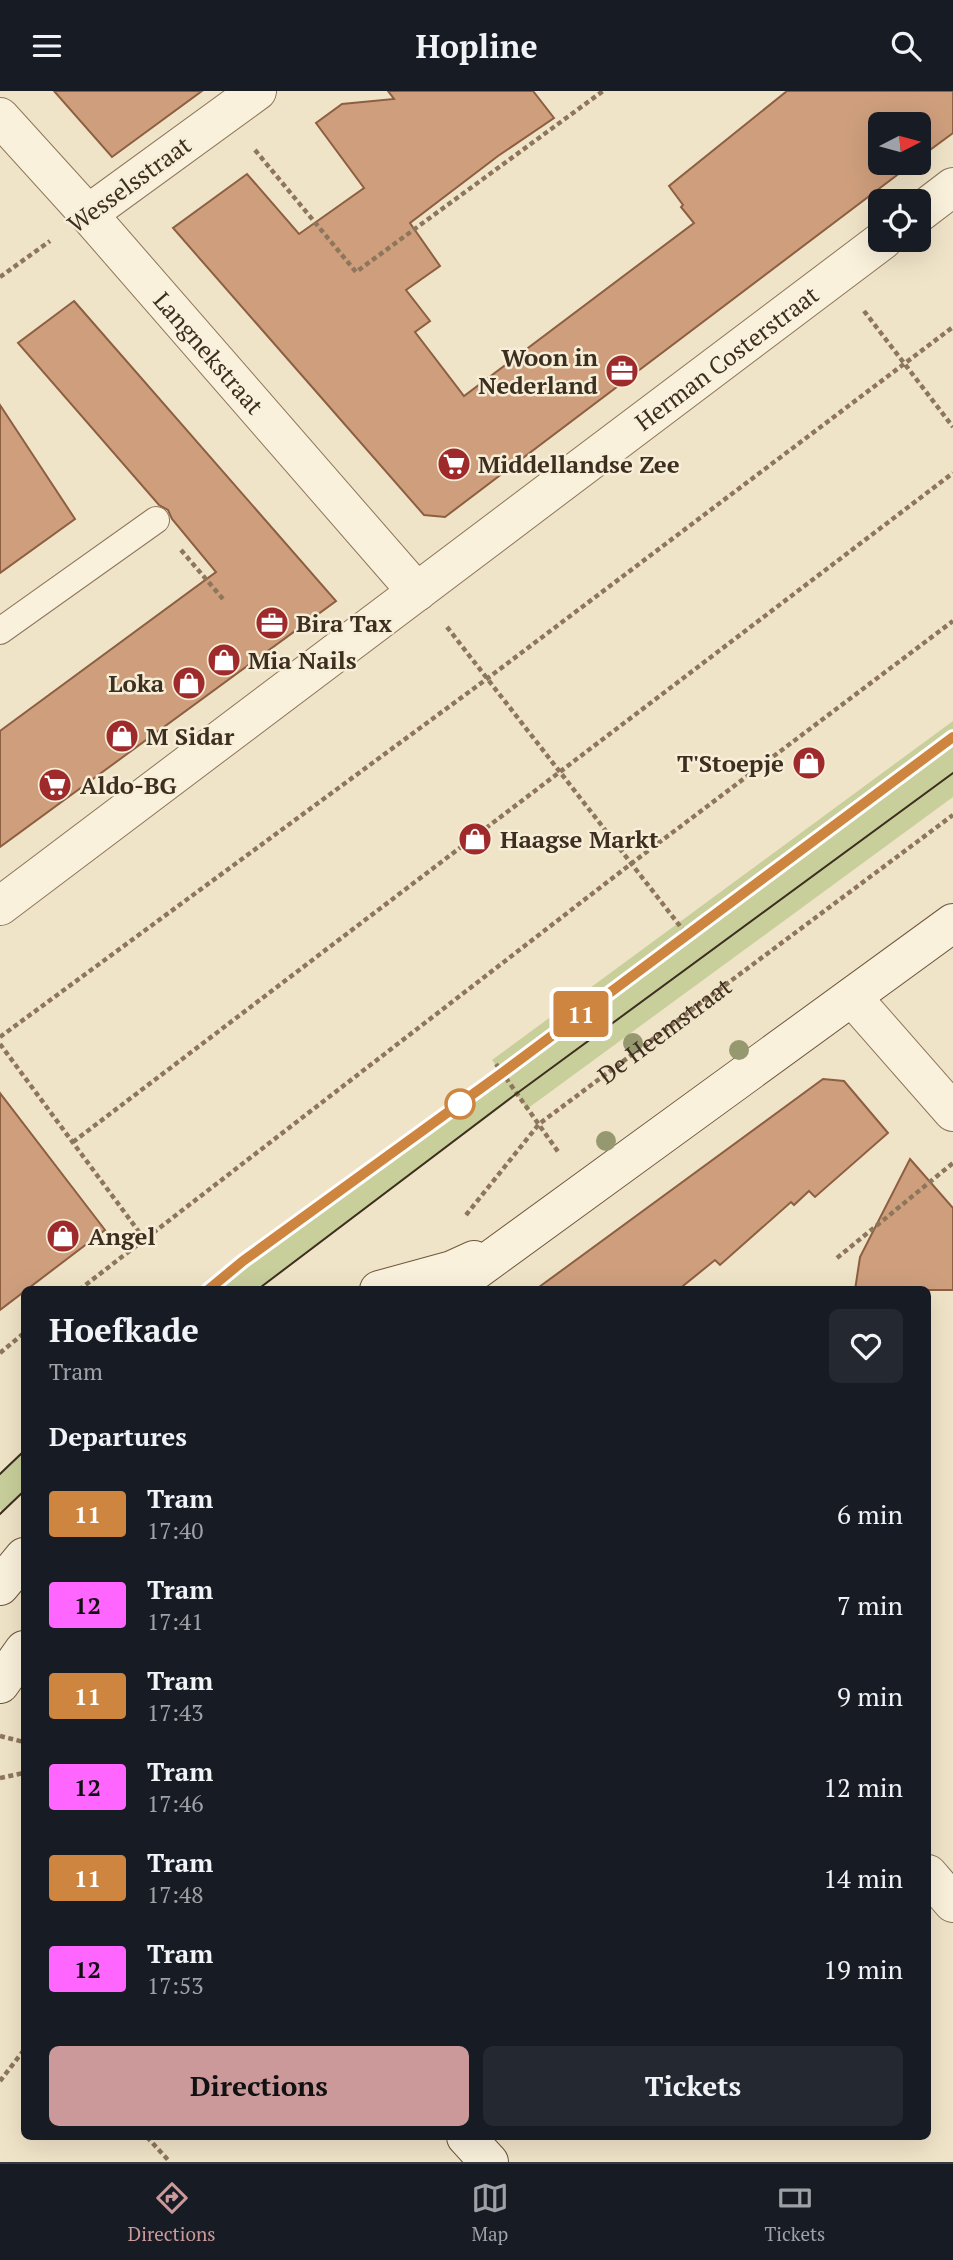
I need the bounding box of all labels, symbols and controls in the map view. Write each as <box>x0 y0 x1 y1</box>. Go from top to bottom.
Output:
text: Hopline <box>415 25 538 67</box>
icon: menu <box>28 27 66 65</box>
icon: search <box>887 27 925 65</box>
north arrow <box>868 112 931 175</box>
map controls <box>868 112 931 252</box>
street label: Wesselsstraat <box>61 128 197 240</box>
button: locate <box>868 189 931 252</box>
street label: Herman Costerstraat <box>628 278 825 438</box>
street label: Langnekstraat <box>147 285 271 421</box>
place label: Woon in Nederland <box>478 341 599 401</box>
office icon: Woon in Nederland <box>603 352 641 390</box>
supermarket icon: Middellandse Zee <box>435 445 473 483</box>
place label: Middellandse Zee <box>478 448 680 480</box>
office icon: Bira Tax <box>253 604 291 642</box>
place label: Bira Tax <box>296 607 392 639</box>
shop icon: Mia Nails <box>205 641 243 679</box>
place label: Mia Nails <box>248 644 357 676</box>
shop icon: Loka <box>170 664 208 702</box>
place label: Loka <box>108 667 165 699</box>
shop icon: M Sidar <box>103 717 141 755</box>
place label: M Sidar <box>146 720 235 752</box>
shop icon: T'Stoepje <box>790 744 828 782</box>
place label: T'Stoepje <box>677 747 784 779</box>
supermarket icon: Aldo-BG <box>36 766 74 804</box>
place label: Aldo-BG <box>80 769 177 801</box>
shop icon: Haagse Markt <box>456 820 494 858</box>
place label: Haagse Markt <box>500 823 659 855</box>
street label: De Heemstraat <box>591 970 738 1091</box>
line badge: 11 <box>550 991 612 1037</box>
text: 11 <box>567 998 595 1030</box>
unlabelled marker <box>445 1089 475 1119</box>
shop icon: Angel <box>44 1217 82 1255</box>
place label: Angel <box>88 1220 155 1252</box>
text: Hoefkade <box>49 1308 199 1351</box>
button: heart <box>829 1309 903 1383</box>
text: Tram <box>49 1356 103 1387</box>
text: Departures <box>49 1419 187 1453</box>
text: Tram <box>147 1481 213 1515</box>
text: 6 min <box>837 1497 903 1531</box>
text: 11 <box>74 1498 101 1530</box>
text: 17:40 <box>147 1515 204 1546</box>
text: Tram <box>147 1572 213 1606</box>
text: 7 min <box>837 1588 903 1622</box>
text: 12 <box>74 1589 101 1621</box>
text: 17:41 <box>147 1606 204 1637</box>
text: Tram <box>147 1663 213 1697</box>
text: 9 min <box>837 1679 903 1713</box>
text: 11 <box>74 1680 101 1712</box>
text: 17:43 <box>147 1697 204 1728</box>
text: Tram <box>147 1754 213 1788</box>
text: 12 min <box>823 1770 903 1804</box>
text: 12 <box>74 1771 101 1803</box>
text: 17:46 <box>147 1788 204 1819</box>
text: Tram <box>147 1845 213 1879</box>
text: 14 min <box>823 1861 903 1895</box>
text: 11 <box>74 1862 101 1894</box>
text: 17:48 <box>147 1879 204 1910</box>
text: Tram <box>147 1936 213 1970</box>
text: 19 min <box>823 1952 903 1986</box>
text: 12 <box>74 1953 101 1985</box>
text: 17:53 <box>147 1970 204 2001</box>
button: Directions <box>49 2046 469 2126</box>
button: Tickets <box>483 2046 903 2126</box>
tab: Directions <box>128 2179 215 2246</box>
tab: Map <box>471 2179 509 2246</box>
tab: Tickets <box>764 2179 825 2246</box>

